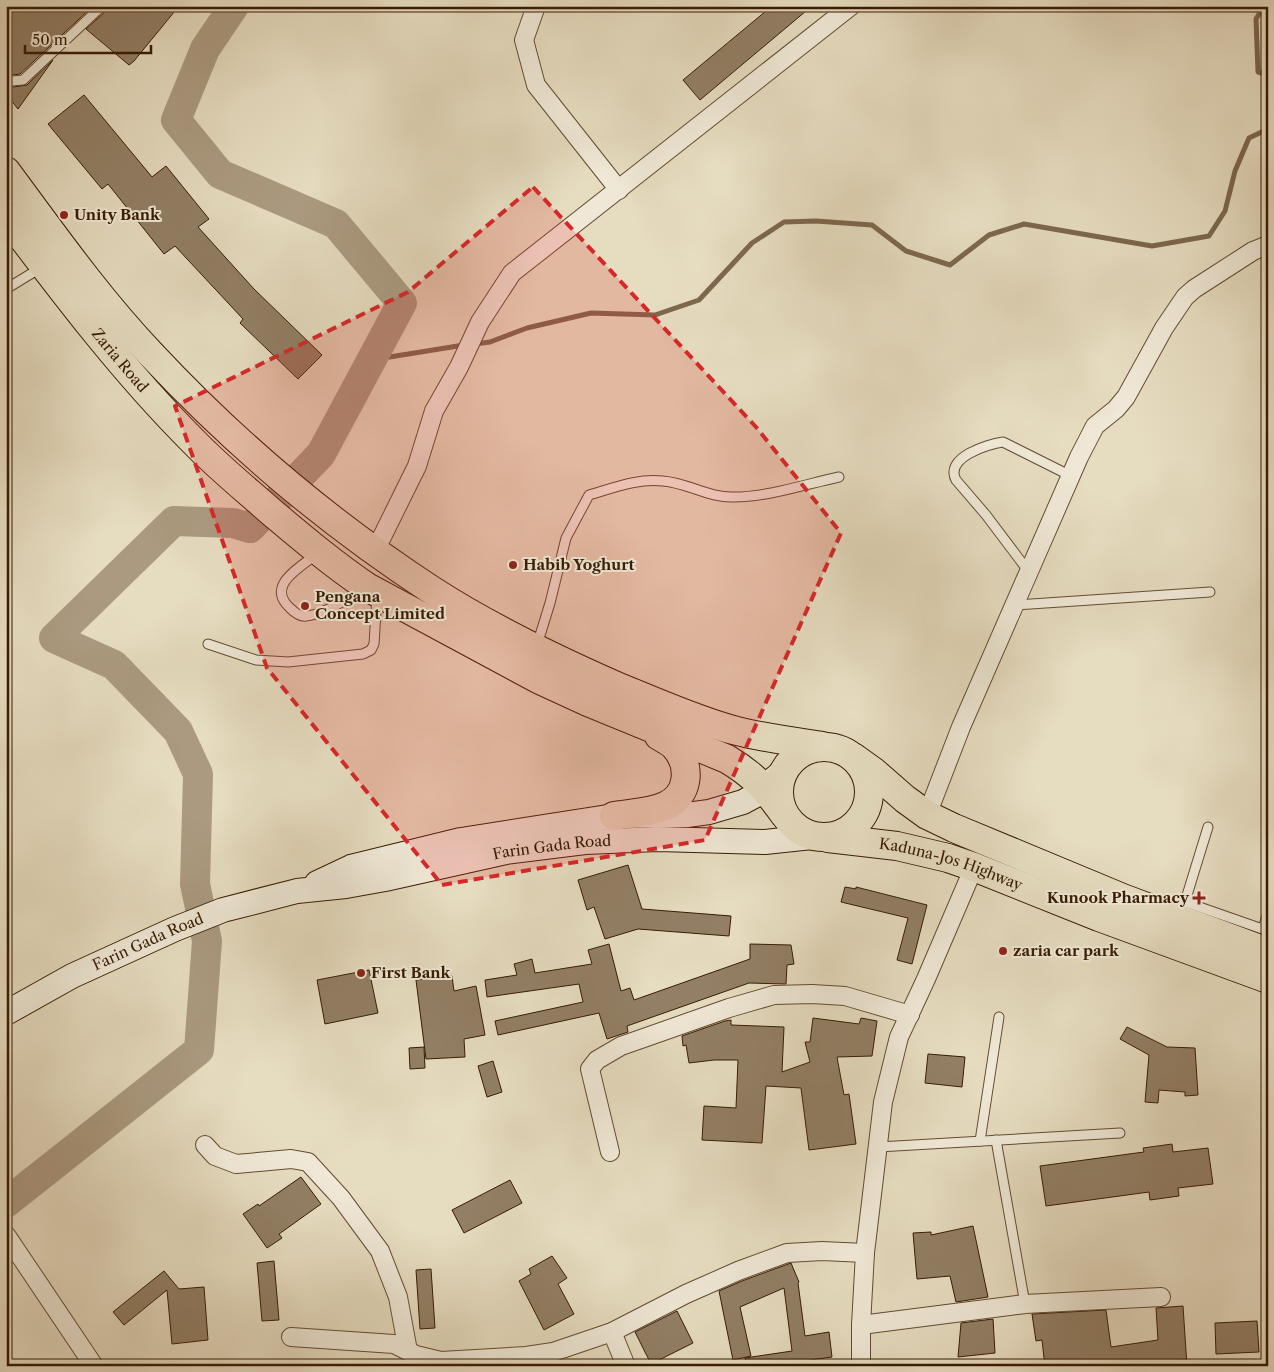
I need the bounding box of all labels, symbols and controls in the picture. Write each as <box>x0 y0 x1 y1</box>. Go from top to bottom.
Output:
scale bar <box>25 22 151 54</box>
text: 50 m <box>32 30 68 49</box>
place label: Unity Bank <box>74 205 161 224</box>
marker: Unity Bank <box>58 209 70 221</box>
street label: Zaria Road <box>88 324 153 396</box>
place label: Habib Yoghurt <box>523 555 635 574</box>
marker: Habib Yoghurt <box>507 559 519 571</box>
place label: Pengana Concept Limited <box>315 587 445 623</box>
marker: Pengana Concept Limited <box>299 600 311 612</box>
street label: Farin Gada Road <box>491 831 612 864</box>
street label: Kaduna-Jos Highway <box>878 834 1026 895</box>
place label: Kunook Pharmacy <box>1047 888 1190 907</box>
marker: Kunook Pharmacy <box>1193 892 1205 904</box>
street label: Farin Gada Road <box>89 909 206 974</box>
place label: zaria car park <box>1013 941 1120 960</box>
marker: zaria car park <box>997 945 1009 957</box>
place label: First Bank <box>371 963 452 982</box>
marker: First Bank <box>355 967 367 979</box>

